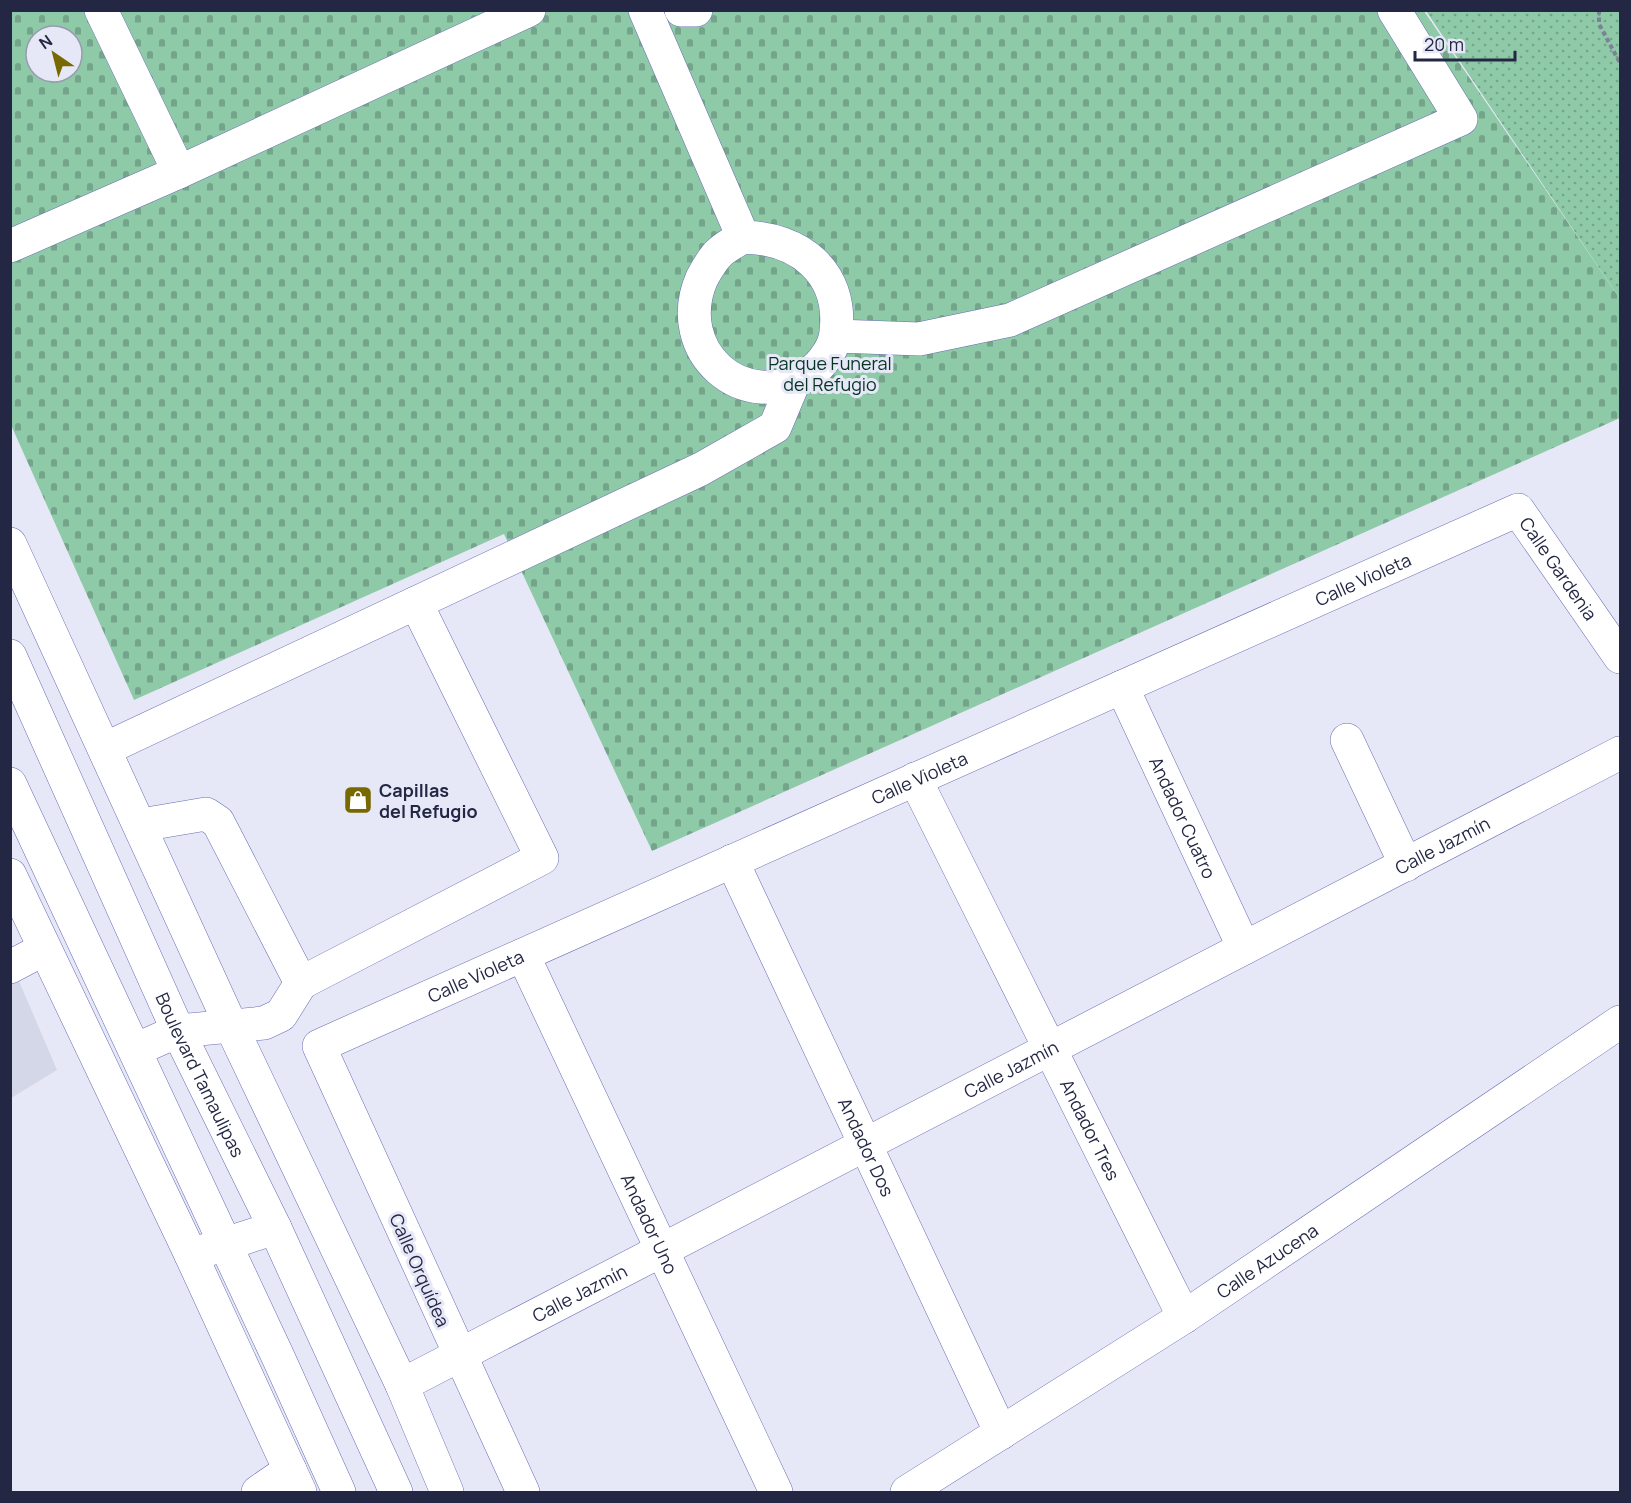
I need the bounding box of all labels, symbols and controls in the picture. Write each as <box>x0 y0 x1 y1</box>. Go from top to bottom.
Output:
north arrow <box>24 24 84 84</box>
scale bar <box>1415 24 1516 62</box>
text: N <box>34 29 56 54</box>
text: 20 m <box>1424 32 1464 56</box>
park label: Parque Funeral del Refugio <box>768 351 892 396</box>
street label: Calle Gardenia <box>1514 512 1603 625</box>
street label: Calle Violeta <box>1311 547 1415 611</box>
street label: Calle Violeta <box>867 746 971 810</box>
street label: Andador Cuatro <box>1144 753 1222 882</box>
place label: Capillas del Refugio <box>379 778 478 823</box>
shop icon: Capillas del Refugio <box>342 784 374 816</box>
street label: Calle Jazmín <box>1391 811 1494 880</box>
street label: Calle Violeta <box>424 944 527 1008</box>
street label: Boulevard Tamaulipas <box>150 989 250 1161</box>
street label: Calle Jazmín <box>959 1035 1062 1104</box>
street label: Andador Tres <box>1055 1075 1126 1184</box>
street label: Andador Dos <box>833 1094 900 1200</box>
street label: Andador Uno <box>616 1170 683 1278</box>
street label: Calle Orquídea <box>384 1210 456 1330</box>
street label: Calle Azucena <box>1212 1218 1323 1304</box>
street label: Calle Jazmín <box>528 1258 631 1327</box>

